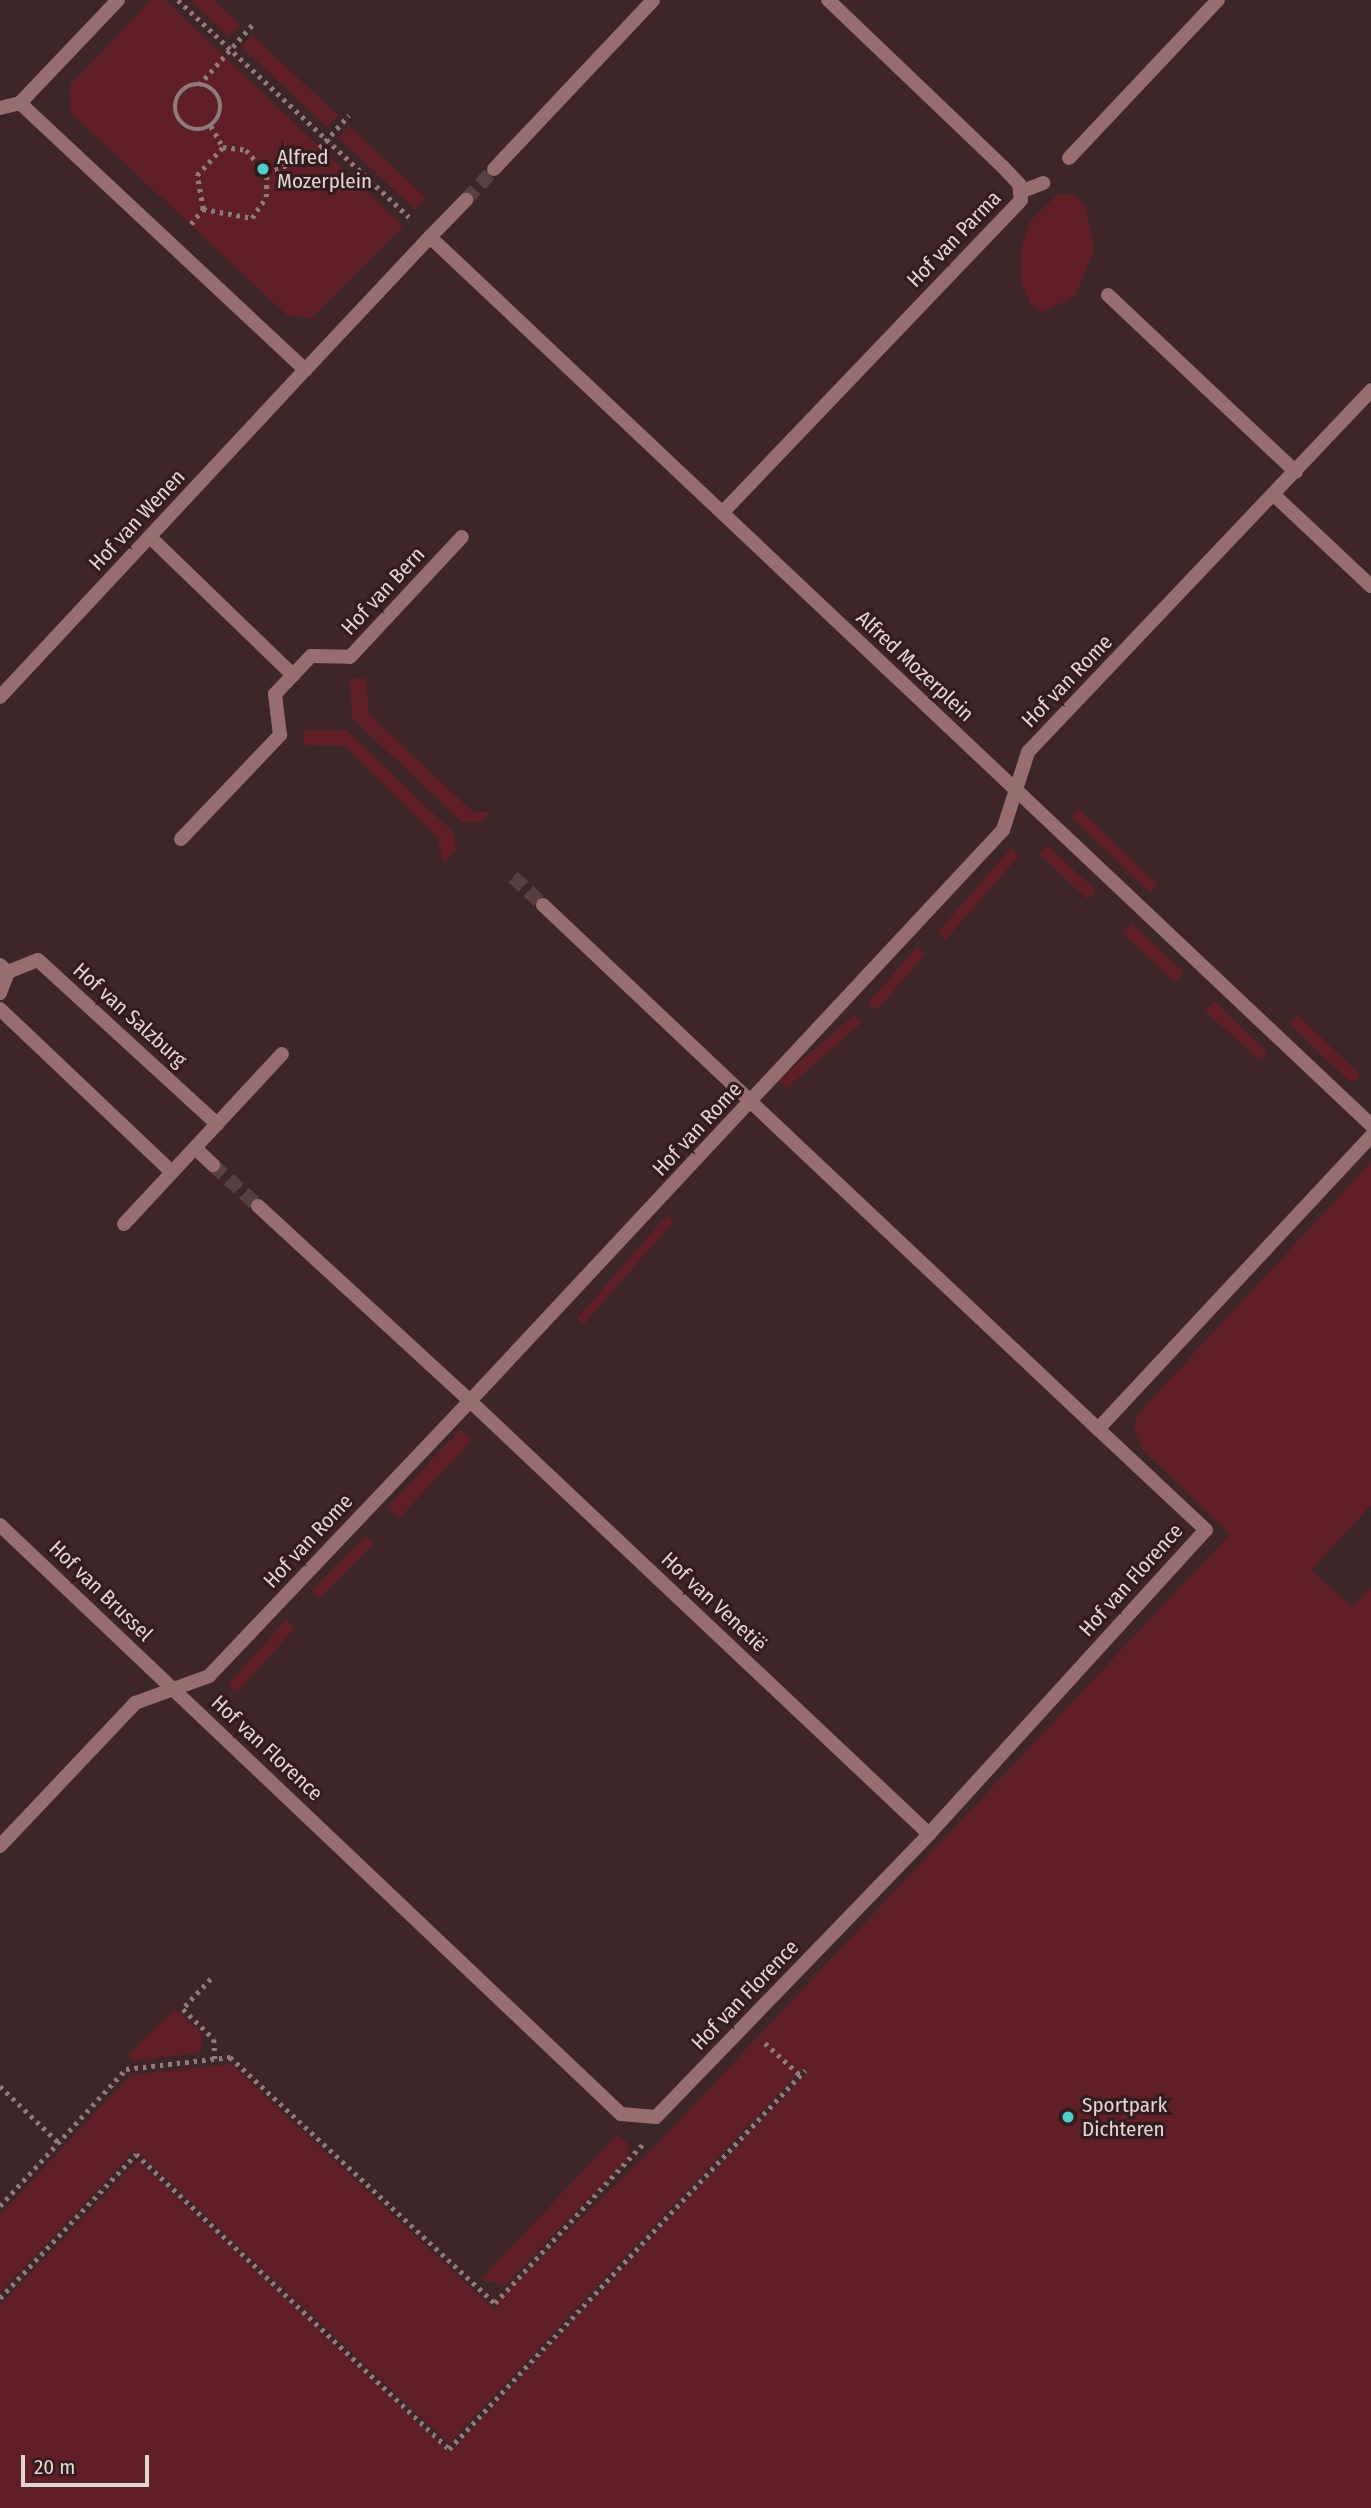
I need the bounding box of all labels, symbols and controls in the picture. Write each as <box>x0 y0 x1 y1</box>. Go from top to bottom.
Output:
place label: Alfred Mozerplein <box>277 144 372 194</box>
marker: Alfred Mozerplein <box>255 161 271 177</box>
street label: Hof van Parma <box>902 185 1006 293</box>
street label: Hof van Wenen <box>84 464 190 576</box>
street label: Hof van Bern <box>336 542 430 640</box>
street label: Alfred Mozerplein <box>851 605 979 727</box>
street label: Hof van Rome <box>1017 629 1117 733</box>
street label: Hof van Salzburg <box>68 957 192 1073</box>
street label: Hof van Rome <box>647 1077 747 1181</box>
street label: Hof van Rome <box>258 1489 358 1593</box>
street label: Hof van Florence <box>1074 1518 1188 1642</box>
street label: Hof van Brussel <box>44 1535 158 1647</box>
street label: Hof van Venetië <box>656 1547 772 1657</box>
street label: Hof van Florence <box>206 1690 328 1806</box>
street label: Hof van Florence <box>686 1935 804 2055</box>
place label: Sportpark Dichteren <box>1082 2092 1167 2142</box>
marker: Sportpark Dichteren <box>1060 2109 1076 2125</box>
scale bar <box>24 2442 152 2486</box>
text: 20 m <box>34 2454 75 2480</box>

